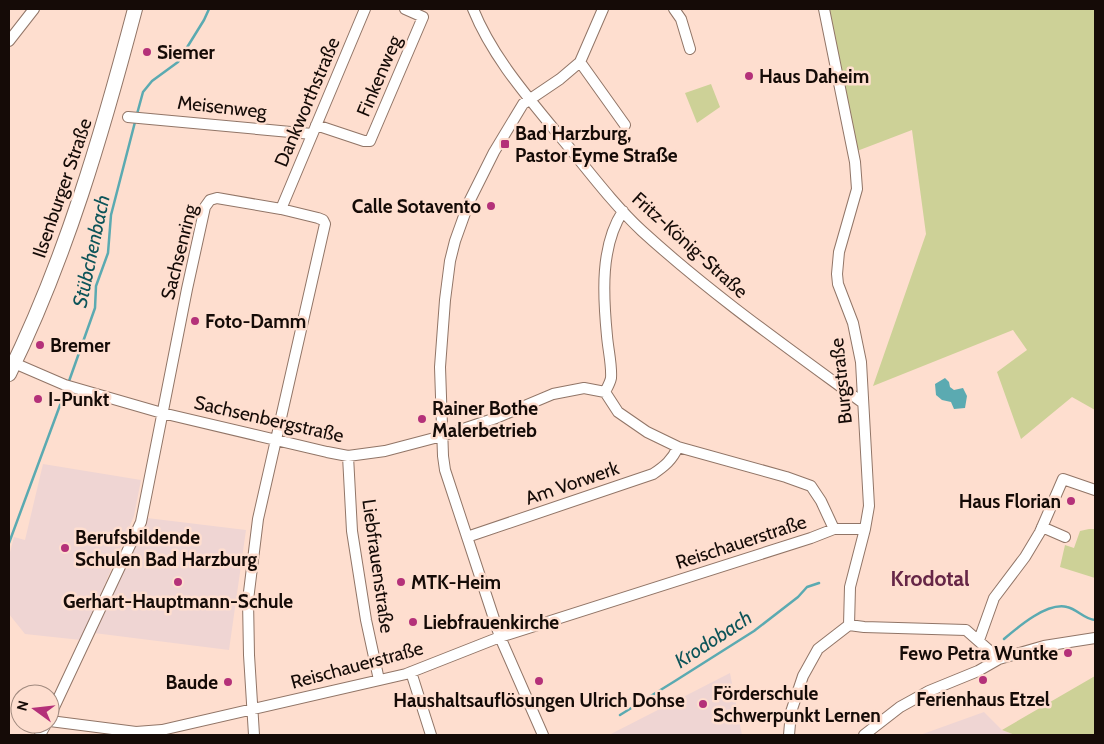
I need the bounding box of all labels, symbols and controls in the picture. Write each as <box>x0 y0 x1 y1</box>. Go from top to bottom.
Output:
street label: Finkenweg <box>352 32 407 120</box>
street label: Dankworthstraße <box>269 33 345 170</box>
place label: Siemer <box>157 41 216 64</box>
marker: Siemer <box>141 46 153 58</box>
place label: Haus Daheim <box>759 65 869 88</box>
marker: Haus Daheim <box>743 70 755 82</box>
street label: Meisenweg <box>176 91 268 123</box>
street label: Ilsenburger Straße <box>27 115 97 261</box>
place label: Bad Harzburg, Pastor Eyme Straße <box>515 122 678 167</box>
marker: Bad Harzburg, Pastor Eyme Straße <box>499 138 511 150</box>
street label: Fritz-König-Straße <box>627 187 753 303</box>
water label: Stübchenbach <box>67 193 115 309</box>
place label: Calle Sotavento <box>352 195 481 218</box>
marker: Calle Sotavento <box>485 200 497 212</box>
street label: Sachsenring <box>156 201 202 302</box>
place label: Foto-Damm <box>205 310 306 333</box>
marker: Foto-Damm <box>189 315 201 327</box>
place label: Bremer <box>50 334 111 357</box>
street label: Burgstraße <box>825 337 857 425</box>
marker: Bremer <box>34 339 46 351</box>
place label: I-Punkt <box>48 388 110 411</box>
street label: Sachsenbergstraße <box>192 391 346 447</box>
marker: I-Punkt <box>32 393 44 405</box>
place label: Rainer Bothe Malerbetrieb <box>432 397 538 442</box>
marker: Rainer Bothe Malerbetrieb <box>416 413 428 425</box>
street label: Am Vorwerk <box>522 456 622 510</box>
place label: Haus Florian <box>959 490 1061 513</box>
marker: Haus Florian <box>1065 495 1077 507</box>
street label: Liebfrauenstraße <box>357 497 399 635</box>
street label: Reischauerstraße <box>673 510 810 574</box>
place label: Berufsbildende Schulen Bad Harzburg <box>75 526 257 571</box>
marker: Berufsbildende Schulen Bad Harzburg <box>59 542 71 554</box>
district label: Krodotal <box>891 566 970 591</box>
place label: MTK-Heim <box>411 571 501 594</box>
marker: Gerhart-Hauptmann-Schule <box>172 576 184 588</box>
marker: MTK-Heim <box>395 576 407 588</box>
place label: Gerhart-Hauptmann-Schule <box>63 590 293 613</box>
water label: Krodobach <box>670 605 756 673</box>
place label: Liebfrauenkirche <box>423 611 559 634</box>
marker: Liebfrauenkirche <box>407 616 419 628</box>
street label: Reischauerstraße <box>288 636 426 694</box>
place label: Fewo Petra Wuntke <box>899 642 1058 665</box>
marker: Fewo Petra Wuntke <box>1062 647 1074 659</box>
place label: Baude <box>166 671 218 694</box>
marker: Ferienhaus Etzel <box>977 674 989 686</box>
marker: Haushaltsauflösungen Ulrich Dohse <box>533 675 545 687</box>
marker: Baude <box>222 676 234 688</box>
place label: Förderschule Schwerpunkt Lernen <box>713 682 881 727</box>
north arrow <box>10 684 60 734</box>
place label: Ferienhaus Etzel <box>916 688 1050 711</box>
place label: Haushaltsauflösungen Ulrich Dohse <box>393 689 685 712</box>
marker: Förderschule Schwerpunkt Lernen <box>697 698 709 710</box>
text: N <box>12 699 32 713</box>

